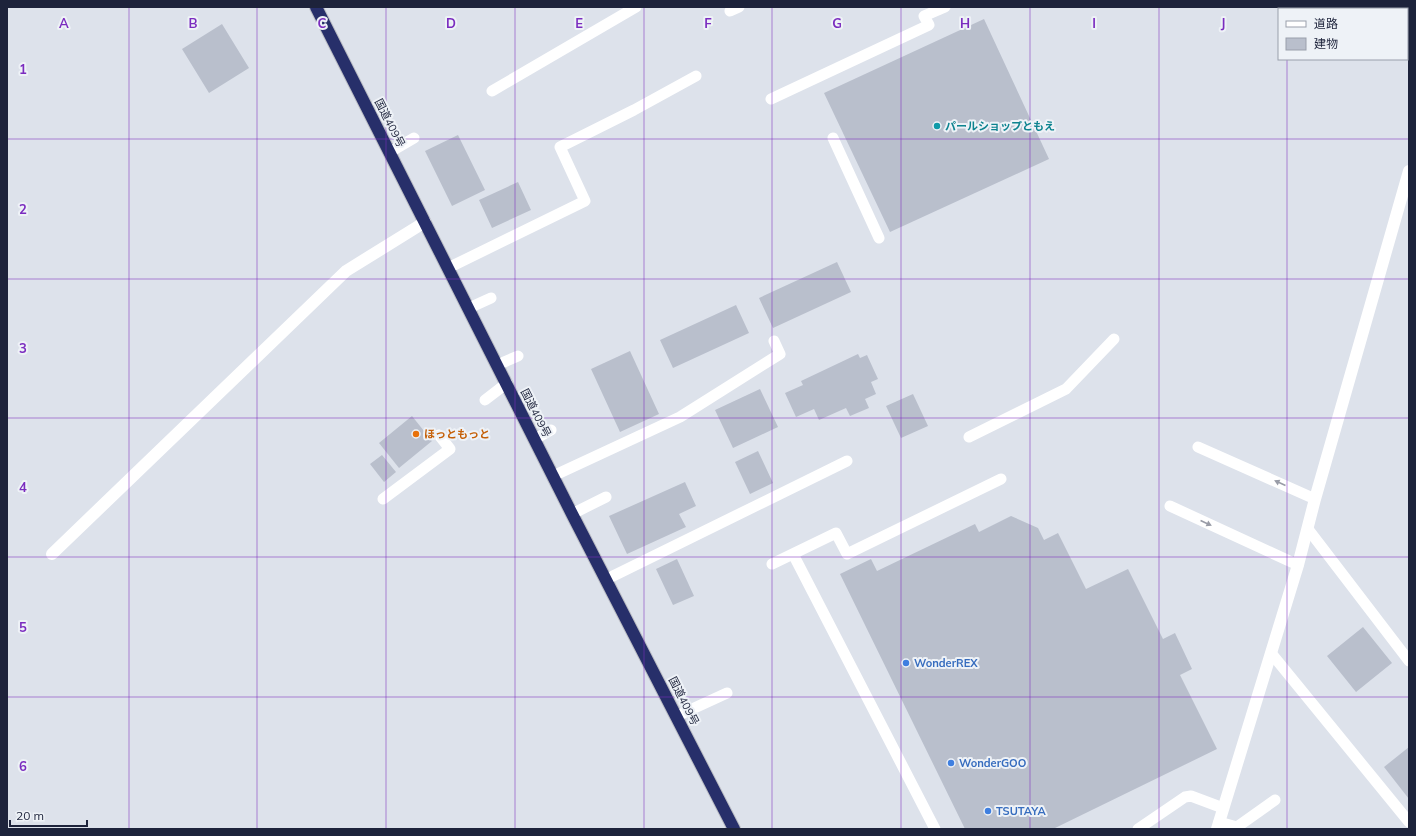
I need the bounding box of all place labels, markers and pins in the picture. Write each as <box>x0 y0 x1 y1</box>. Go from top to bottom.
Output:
place label: パールショップともえ <box>945 119 1055 133</box>
marker: パールショップともえ <box>932 121 942 131</box>
place label: ほっともっと <box>424 427 490 441</box>
marker: ほっともっと <box>411 429 421 439</box>
place label: WonderREX <box>914 656 978 670</box>
marker: WonderREX <box>901 658 911 668</box>
place label: WonderGOO <box>959 756 1027 770</box>
marker: WonderGOO <box>946 758 956 768</box>
place label: TSUTAYA <box>996 804 1046 818</box>
marker: TSUTAYA <box>983 806 993 816</box>

